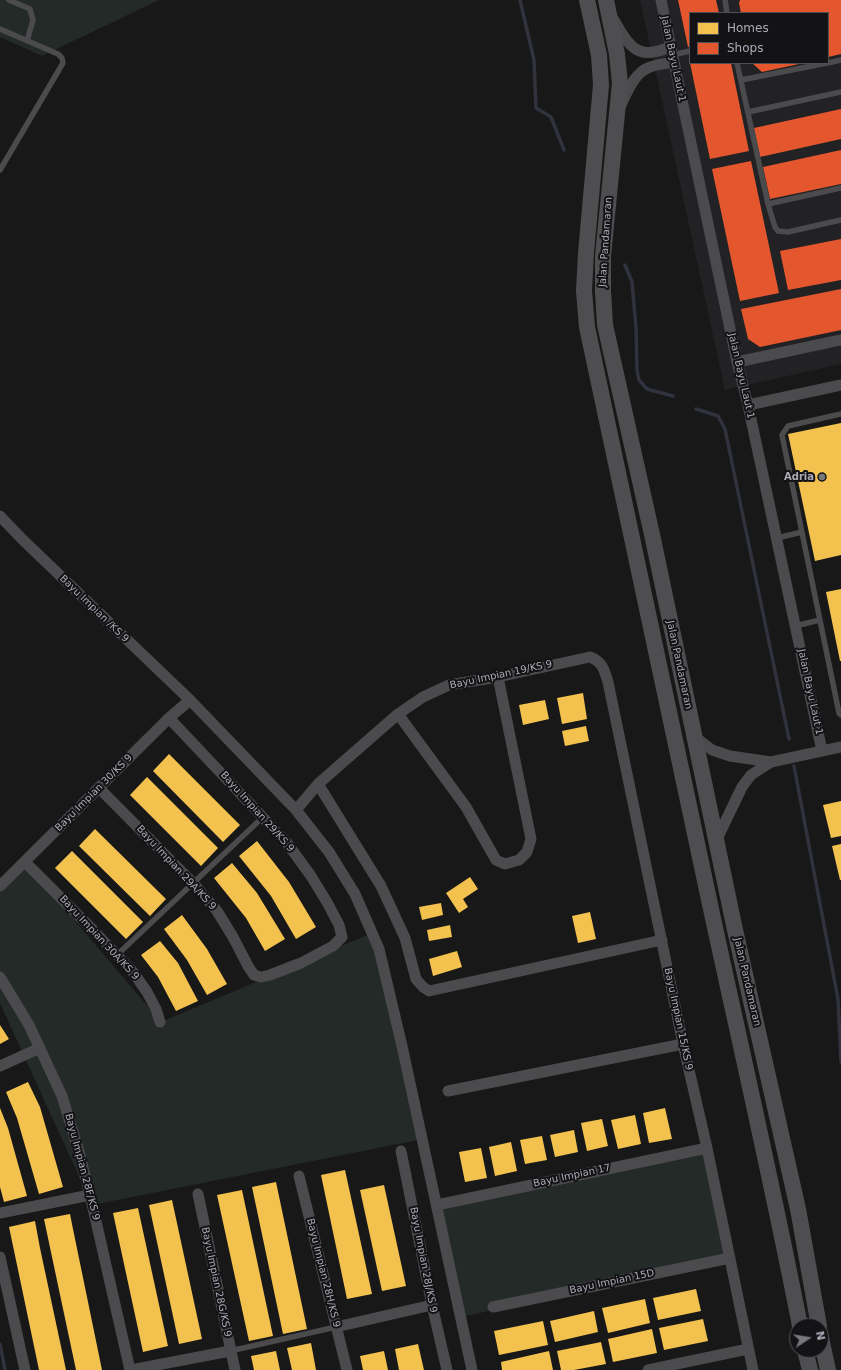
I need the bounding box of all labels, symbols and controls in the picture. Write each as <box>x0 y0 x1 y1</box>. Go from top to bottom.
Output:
legend <box>689 12 829 64</box>
street label: Jalan Bayu Laut 1 <box>658 15 688 103</box>
text: Homes <box>727 21 769 35</box>
text: Shops <box>727 41 763 55</box>
street label: Jalan Pandamaran <box>597 196 615 288</box>
street label: Jalan Bayu Laut 1 <box>725 332 757 420</box>
place label: Adria <box>784 471 814 483</box>
marker: Adria <box>817 472 827 482</box>
street label: Bayu Impian /KS 9 <box>57 573 131 645</box>
street label: Jalan Pandamaran <box>664 620 694 710</box>
street label: Jalan Bayu Laut 1 <box>795 648 825 736</box>
street label: Bayu Impian 19/KS 9 <box>449 658 553 692</box>
street label: Bayu Impian 30/KS 9 <box>53 752 135 834</box>
street label: Bayu Impian 29/KS 9 <box>218 769 296 855</box>
street label: Bayu Impian 29A/KS 9 <box>134 823 218 913</box>
street label: Bayu Impian 30A/KS 9 <box>57 893 141 983</box>
street label: Jalan Pandamaran <box>731 937 763 1027</box>
street label: Bayu Impian 15/KS 9 <box>661 967 695 1071</box>
street label: Bayu Impian 28F/KS 9 <box>62 1112 102 1222</box>
street label: Bayu Impian 17 <box>532 1162 612 1190</box>
street label: Bayu Impian 28J/KS 9 <box>407 1206 439 1314</box>
street label: Bayu Impian 28H/KS 9 <box>304 1217 342 1329</box>
street label: Bayu Impian 28G/KS 9 <box>198 1226 234 1338</box>
street label: Bayu Impian 15D <box>569 1267 655 1297</box>
north arrow <box>789 1318 829 1358</box>
text: N <box>813 1330 828 1341</box>

